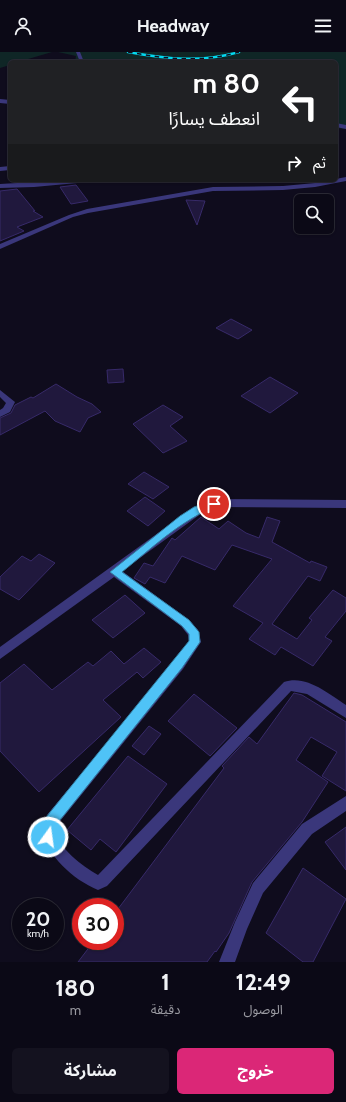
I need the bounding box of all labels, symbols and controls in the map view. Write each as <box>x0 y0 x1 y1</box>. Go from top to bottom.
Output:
icon: person <box>12 15 34 37</box>
text: Headway <box>137 15 209 37</box>
icon: menu <box>312 15 334 37</box>
text: 80 m <box>193 66 260 100</box>
icon: left <box>274 76 326 128</box>
text: انعطف يسارًا <box>169 108 260 130</box>
icon: right <box>283 152 305 174</box>
text: ثم <box>313 154 326 172</box>
map controls <box>294 194 334 234</box>
button: search <box>294 194 334 234</box>
pin <box>197 487 231 521</box>
icon: arrive <box>203 493 225 515</box>
position arrow <box>27 816 69 858</box>
speed limit sign: 30 <box>72 898 124 950</box>
text: 20 <box>26 907 50 931</box>
text: km/h <box>27 927 49 940</box>
text: 1 <box>161 967 170 996</box>
text: 12:49 <box>236 967 291 996</box>
text: 180 <box>55 973 96 1002</box>
text: دقيقة <box>151 1001 180 1017</box>
text: الوصول <box>243 1001 283 1017</box>
text: m <box>70 1002 81 1018</box>
button: مشاركة <box>12 1048 169 1094</box>
button: خروج <box>177 1048 334 1094</box>

